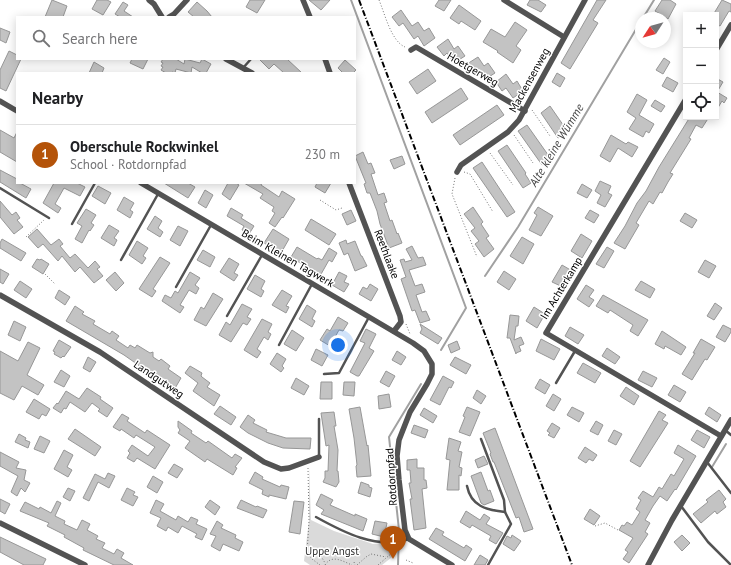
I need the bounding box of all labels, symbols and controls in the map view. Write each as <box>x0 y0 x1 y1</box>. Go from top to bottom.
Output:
north arrow <box>635 12 671 48</box>
map controls <box>683 12 719 120</box>
button: + <box>683 12 719 48</box>
search box <box>16 16 356 60</box>
icon: search <box>30 27 52 49</box>
text: Search here <box>62 29 138 48</box>
street label: Mackensenweg <box>506 45 552 115</box>
button: − <box>683 48 719 84</box>
street label: Hoetgerweg <box>445 49 501 89</box>
button: locate <box>683 84 719 120</box>
text: Nearby <box>32 87 83 109</box>
water label: Alte kleine Wümme <box>525 100 587 190</box>
text: Oberschule Rockwinkel <box>70 137 218 156</box>
text: 1 <box>41 146 49 163</box>
text: 230 m <box>305 146 340 163</box>
text: School · Rotdornpfad <box>70 156 186 173</box>
street label: Beim Kleinen Tagwerk <box>239 226 337 291</box>
street label: Reethlaake <box>371 227 403 281</box>
street label: Im Achterkamp <box>537 254 585 322</box>
your location <box>328 335 348 355</box>
street label: Landgutweg <box>131 357 187 401</box>
street label: Rotdornpfad <box>382 448 400 506</box>
pin: 1 <box>380 526 406 559</box>
park label: Uppe Angst <box>305 544 359 558</box>

